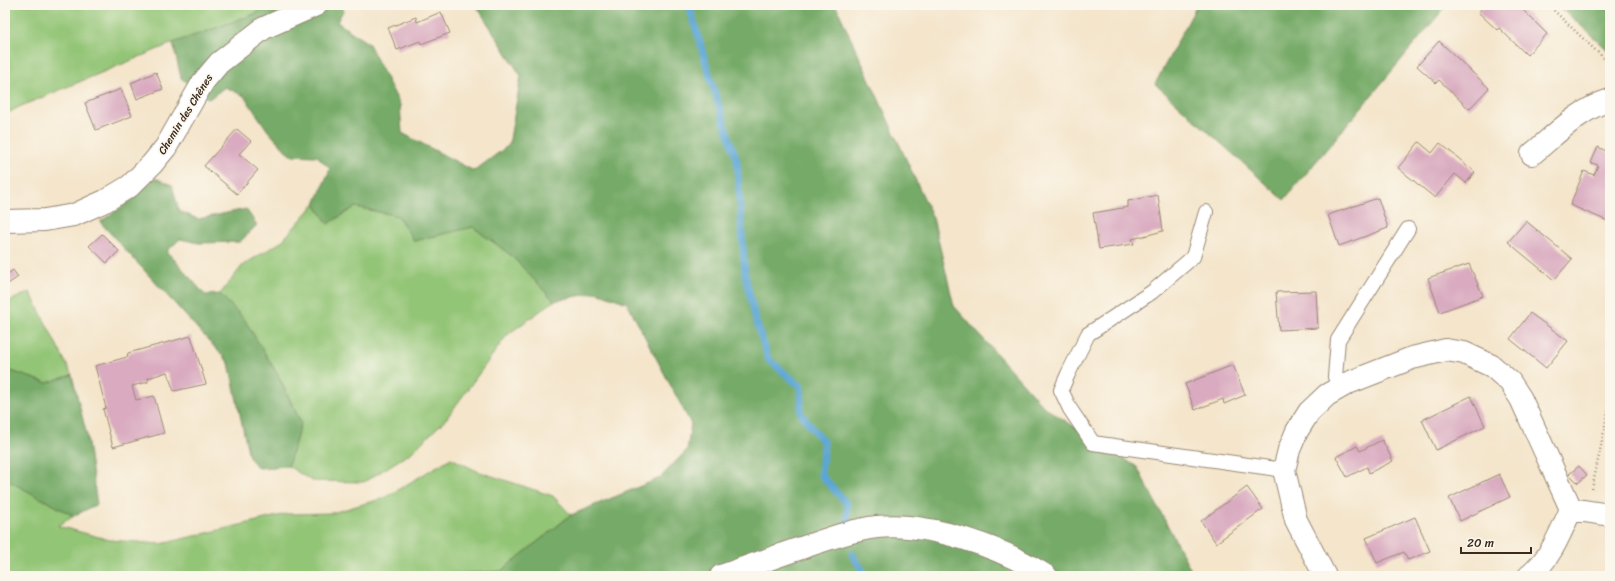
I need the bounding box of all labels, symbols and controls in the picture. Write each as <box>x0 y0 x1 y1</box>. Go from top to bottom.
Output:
street label: Chemin des Chênes <box>153 69 218 159</box>
scale bar <box>1461 529 1531 555</box>
text: 20 m <box>1467 532 1494 554</box>

